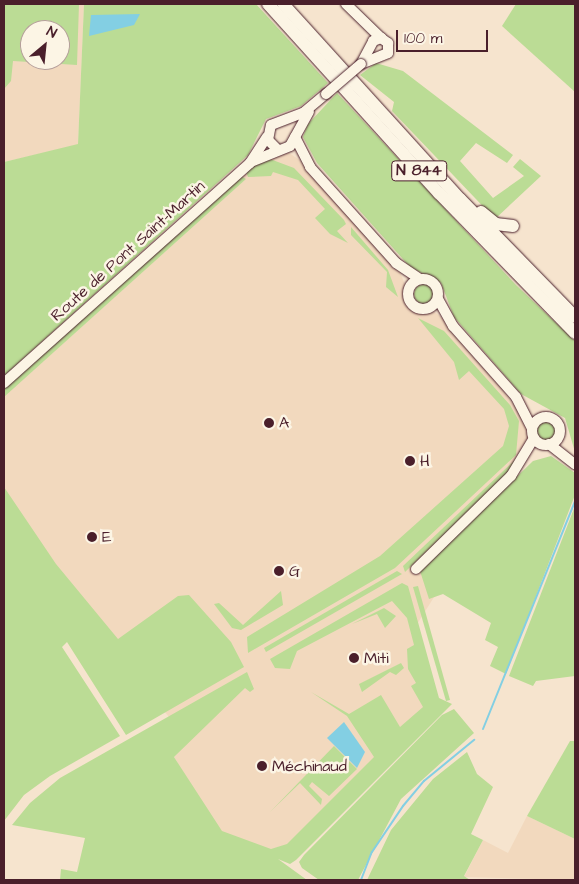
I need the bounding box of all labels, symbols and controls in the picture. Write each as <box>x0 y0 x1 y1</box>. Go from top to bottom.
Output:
north arrow <box>20 20 70 70</box>
scale bar <box>399 20 492 52</box>
text: N <box>43 22 60 44</box>
text: 100 m <box>404 28 443 49</box>
road number: N 844 <box>390 158 448 184</box>
street label: Route de Pont Saint-Martin <box>47 177 209 325</box>
place label: A <box>279 413 289 433</box>
marker: A <box>263 417 275 429</box>
place label: H <box>420 451 430 471</box>
marker: H <box>404 455 416 467</box>
place label: E <box>102 527 111 547</box>
marker: E <box>86 531 98 543</box>
place label: G <box>289 561 300 581</box>
marker: G <box>273 565 285 577</box>
place label: Miti <box>364 648 389 668</box>
marker: Miti <box>348 652 360 664</box>
place label: Méchinaud <box>272 756 347 776</box>
marker: Méchinaud <box>256 760 268 772</box>

